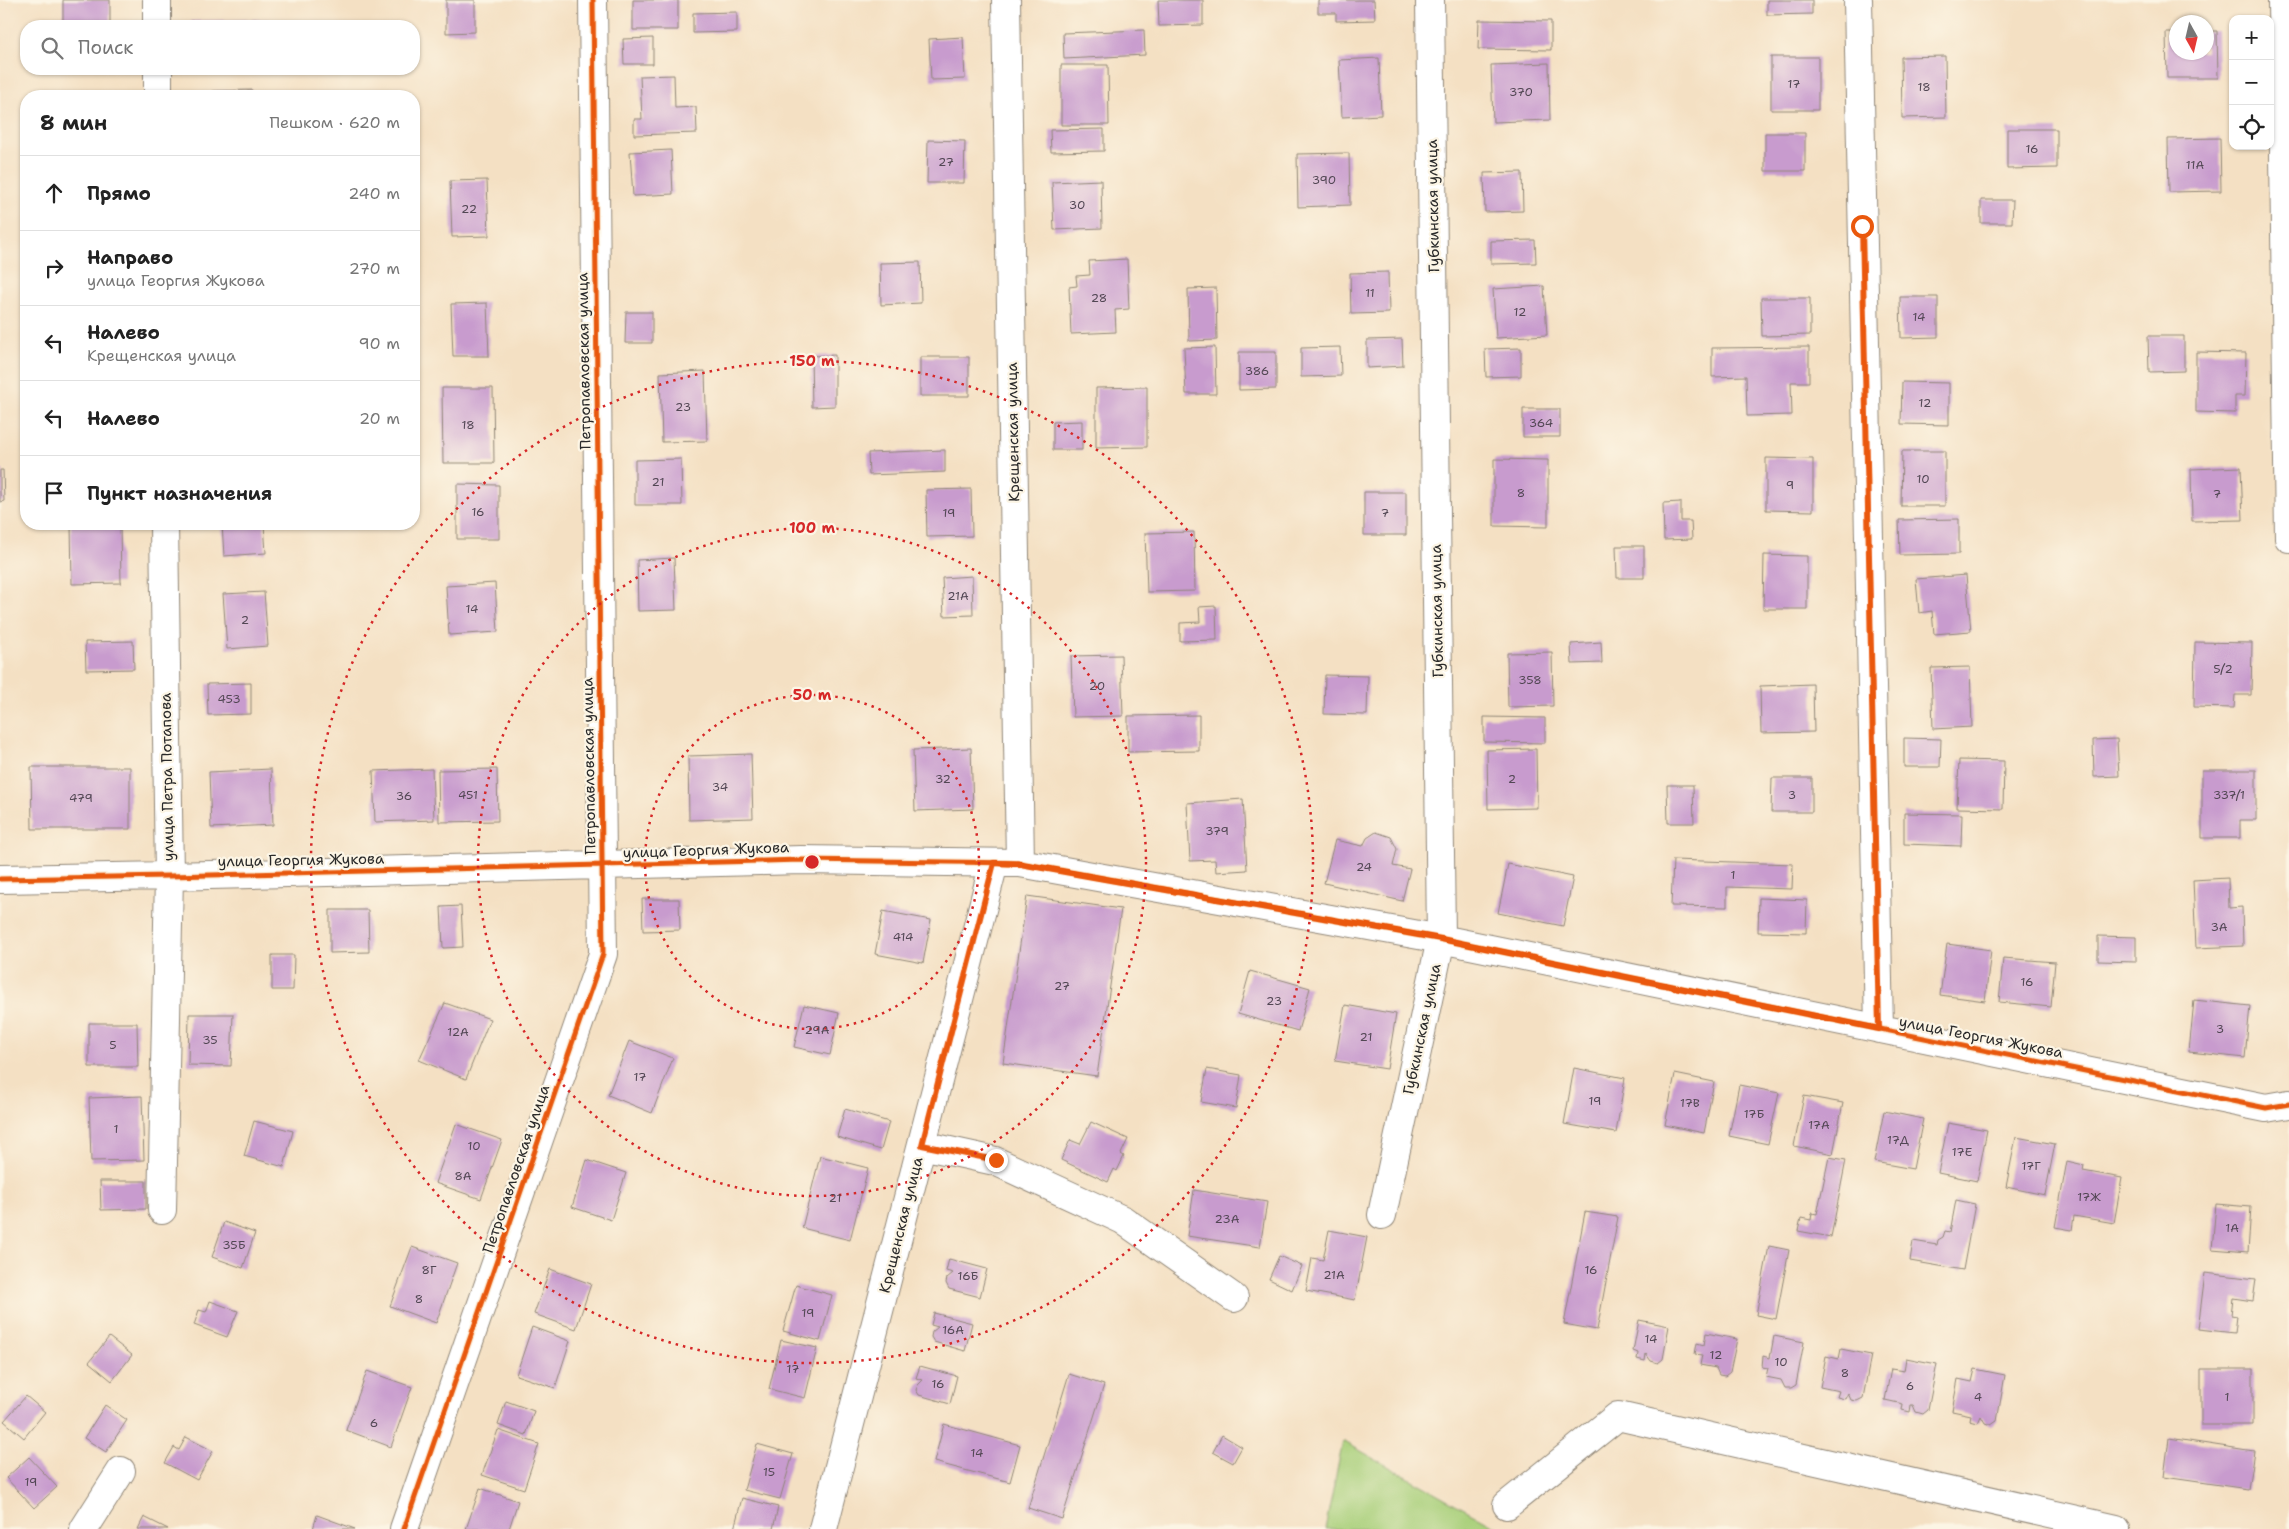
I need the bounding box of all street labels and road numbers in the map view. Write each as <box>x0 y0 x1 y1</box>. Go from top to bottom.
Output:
street label: Губкинская улица <box>1422 139 1444 273</box>
street label: Петропавловская улица <box>572 272 596 450</box>
street label: Крещенская улица <box>1002 361 1024 502</box>
street label: Губкинская улица <box>1426 544 1448 678</box>
street label: Петропавловская улица <box>577 677 601 855</box>
street label: улица Петра Потапова <box>156 692 178 862</box>
street label: улица Георгия Жукова <box>622 837 790 863</box>
street label: улица Георгия Жукова <box>218 849 385 871</box>
street label: Губкинская улица <box>1398 961 1446 1096</box>
street label: улица Георгия Жукова <box>1897 1011 2065 1063</box>
street label: Петропавловская улица <box>478 1081 554 1256</box>
street label: Крещенская улица <box>874 1154 928 1295</box>

